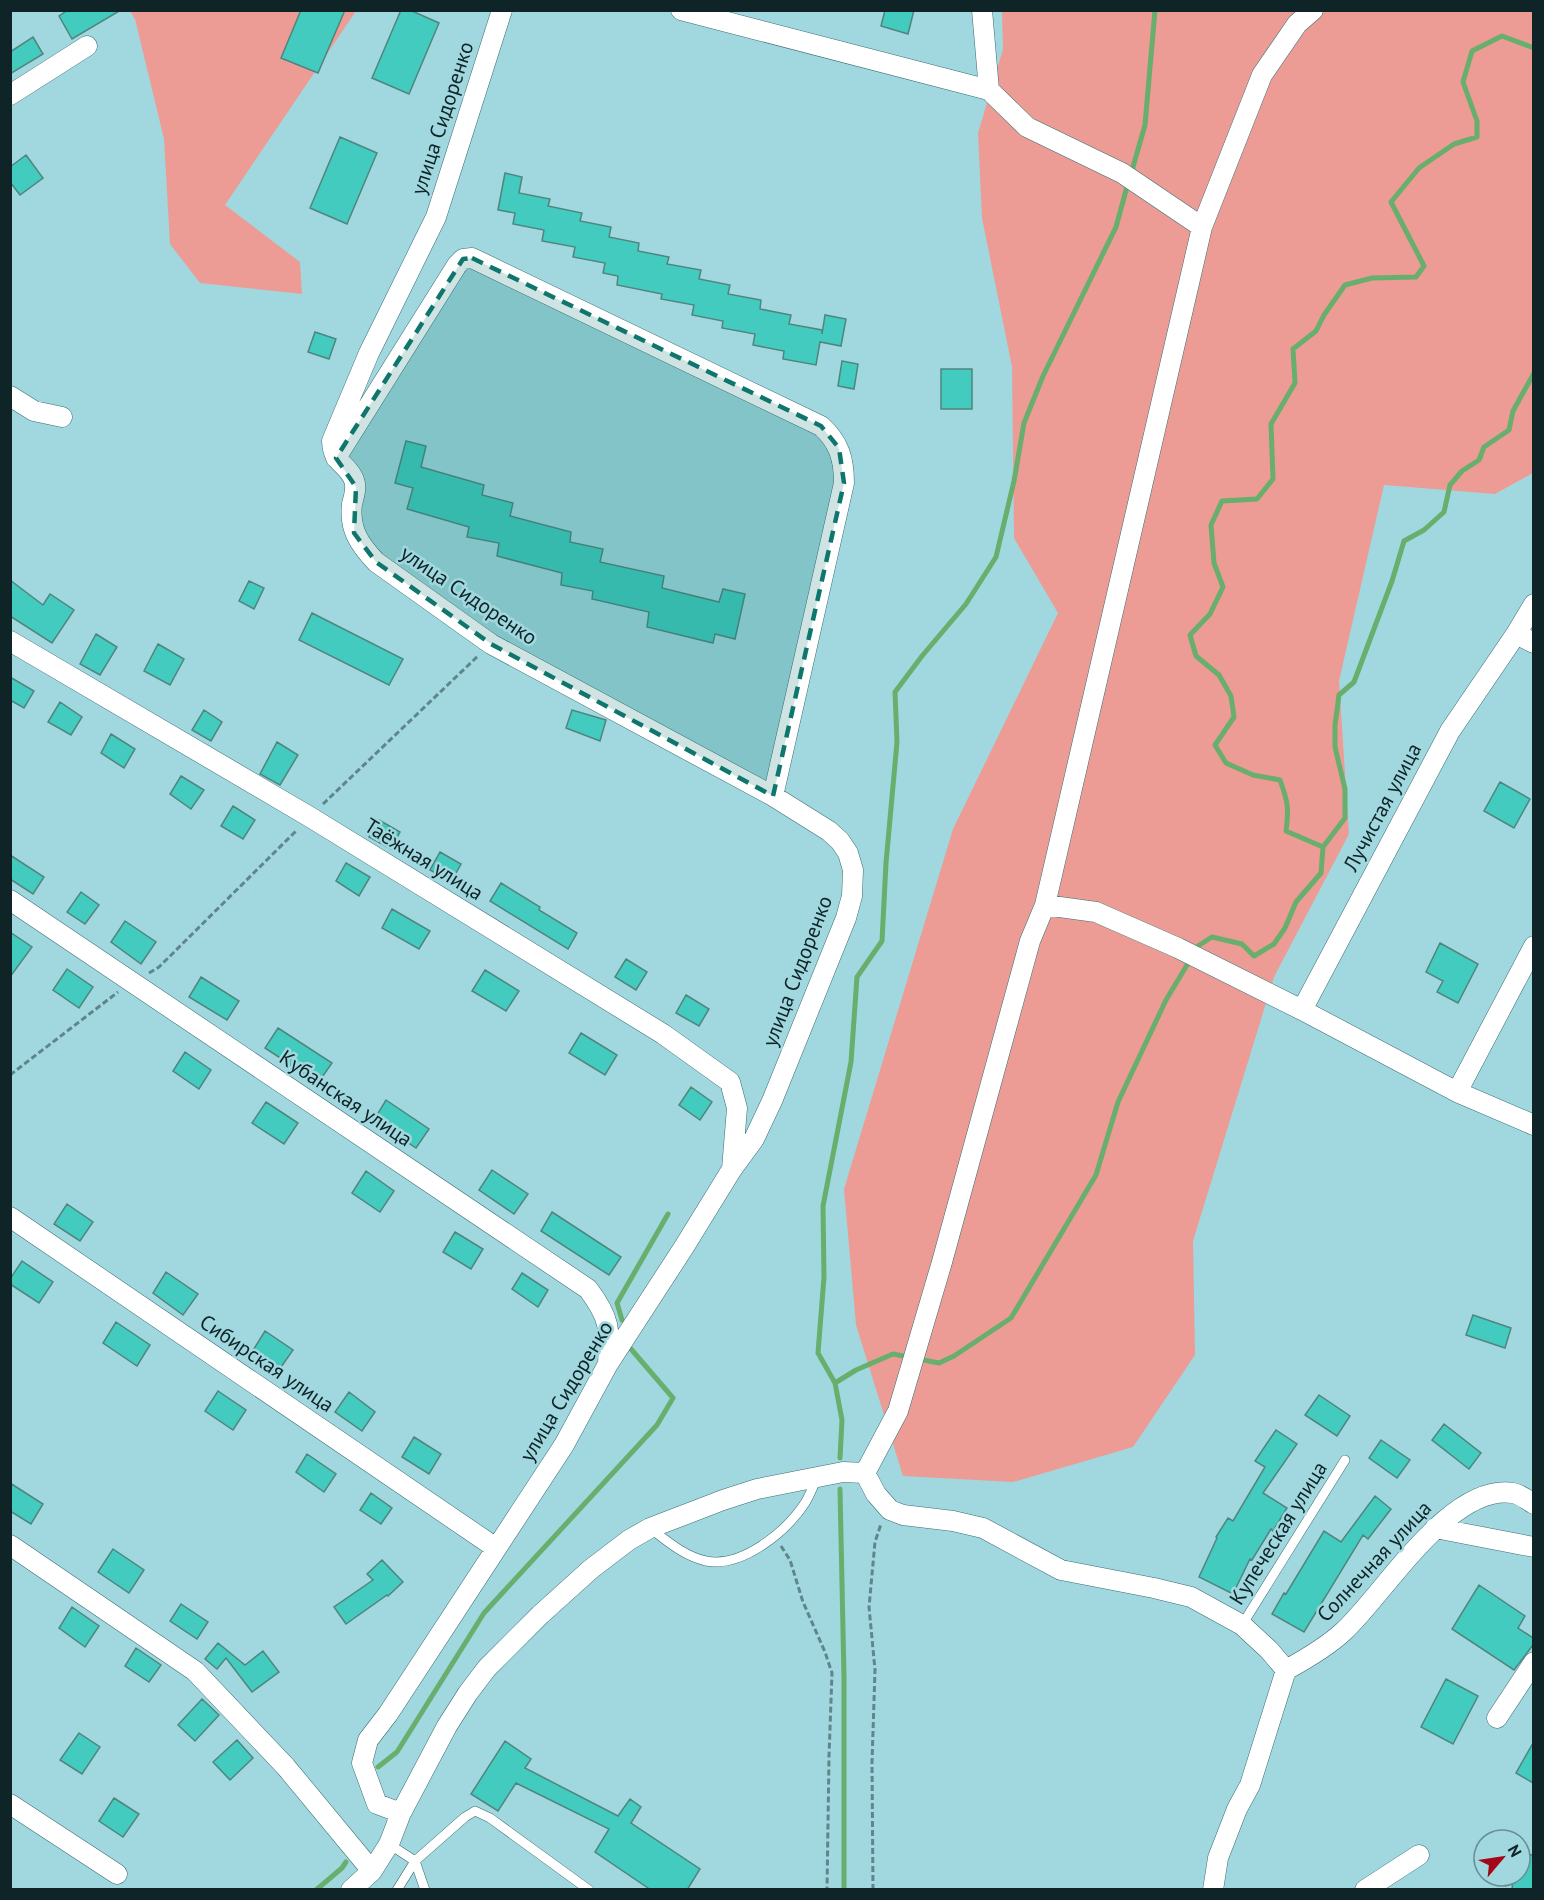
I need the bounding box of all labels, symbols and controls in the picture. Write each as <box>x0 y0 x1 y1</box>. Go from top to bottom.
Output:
street label: улица Сидоренко <box>405 38 479 198</box>
street label: улица Сидоренко <box>395 539 543 651</box>
street label: Лучистая улица <box>1336 738 1427 877</box>
street label: Таёжная улица <box>360 812 488 906</box>
street label: улица Сидоренко <box>756 892 838 1050</box>
street label: Кубанская улица <box>274 1044 418 1152</box>
street label: Сибирская улица <box>195 1308 339 1418</box>
street label: улица Сидоренко <box>513 1316 619 1466</box>
street label: Купеческая улица <box>1223 1456 1333 1610</box>
street label: Солнечная улица <box>1311 1495 1437 1627</box>
north arrow <box>1472 1828 1532 1888</box>
text: N <box>1504 1841 1526 1860</box>

